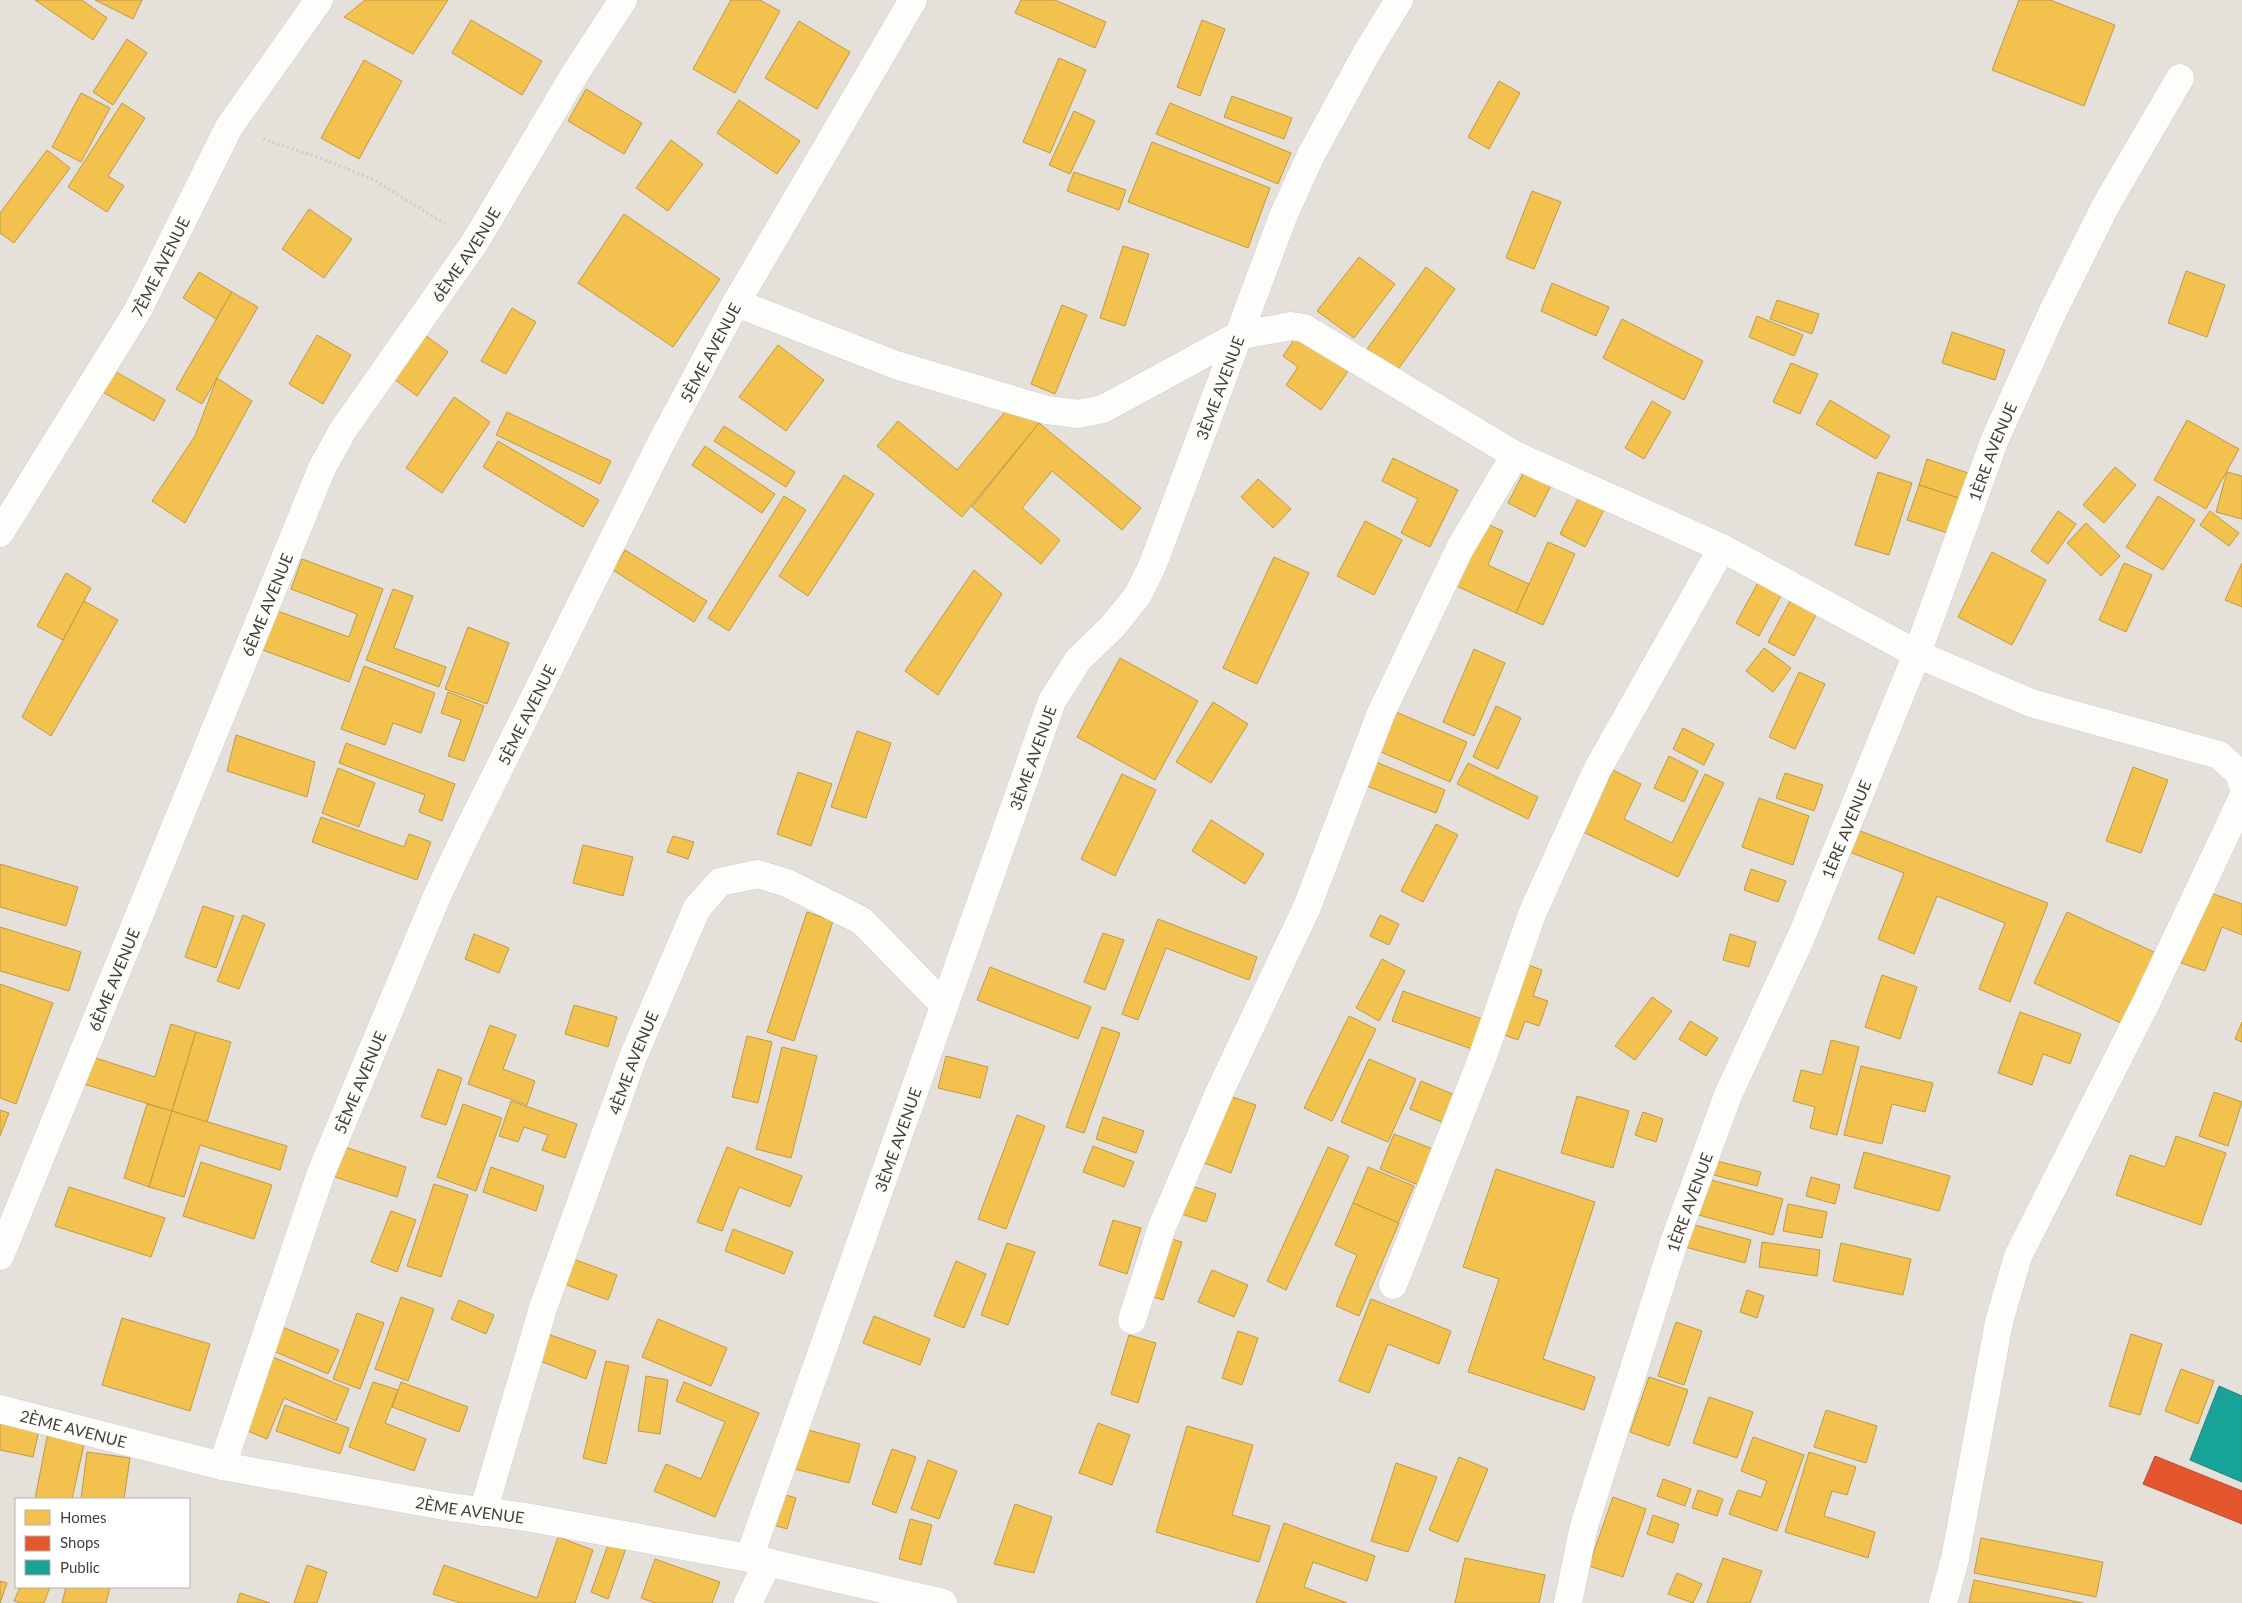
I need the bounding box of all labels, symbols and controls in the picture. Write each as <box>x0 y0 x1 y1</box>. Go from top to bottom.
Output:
street label: 6ÈME AVENUE <box>427 203 503 305</box>
street label: 7ÈME AVENUE <box>127 213 193 320</box>
street label: 5ÈME AVENUE <box>675 299 744 405</box>
street label: 3ÈME AVENUE <box>1191 333 1247 442</box>
street label: 1ÈRE AVENUE <box>1964 399 2020 503</box>
street label: 6ÈME AVENUE <box>237 550 296 659</box>
street label: 5ÈME AVENUE <box>493 661 559 767</box>
street label: 3ÈME AVENUE <box>1005 703 1059 812</box>
street label: 1ÈRE AVENUE <box>1817 777 1874 881</box>
street label: 6ÈME AVENUE <box>84 925 143 1033</box>
street label: 4ÈME AVENUE <box>604 1008 661 1117</box>
street label: 5ÈME AVENUE <box>329 1028 389 1136</box>
street label: 3ÈME AVENUE <box>870 1085 924 1194</box>
street label: 1ÈRE AVENUE <box>1662 1150 1716 1254</box>
street label: 2ÈME AVENUE <box>18 1405 129 1451</box>
street label: 2ÈME AVENUE <box>414 1492 525 1526</box>
legend <box>15 1498 190 1588</box>
text: Homes <box>60 1508 106 1526</box>
text: Shops <box>60 1533 100 1551</box>
text: Public <box>60 1558 100 1576</box>

